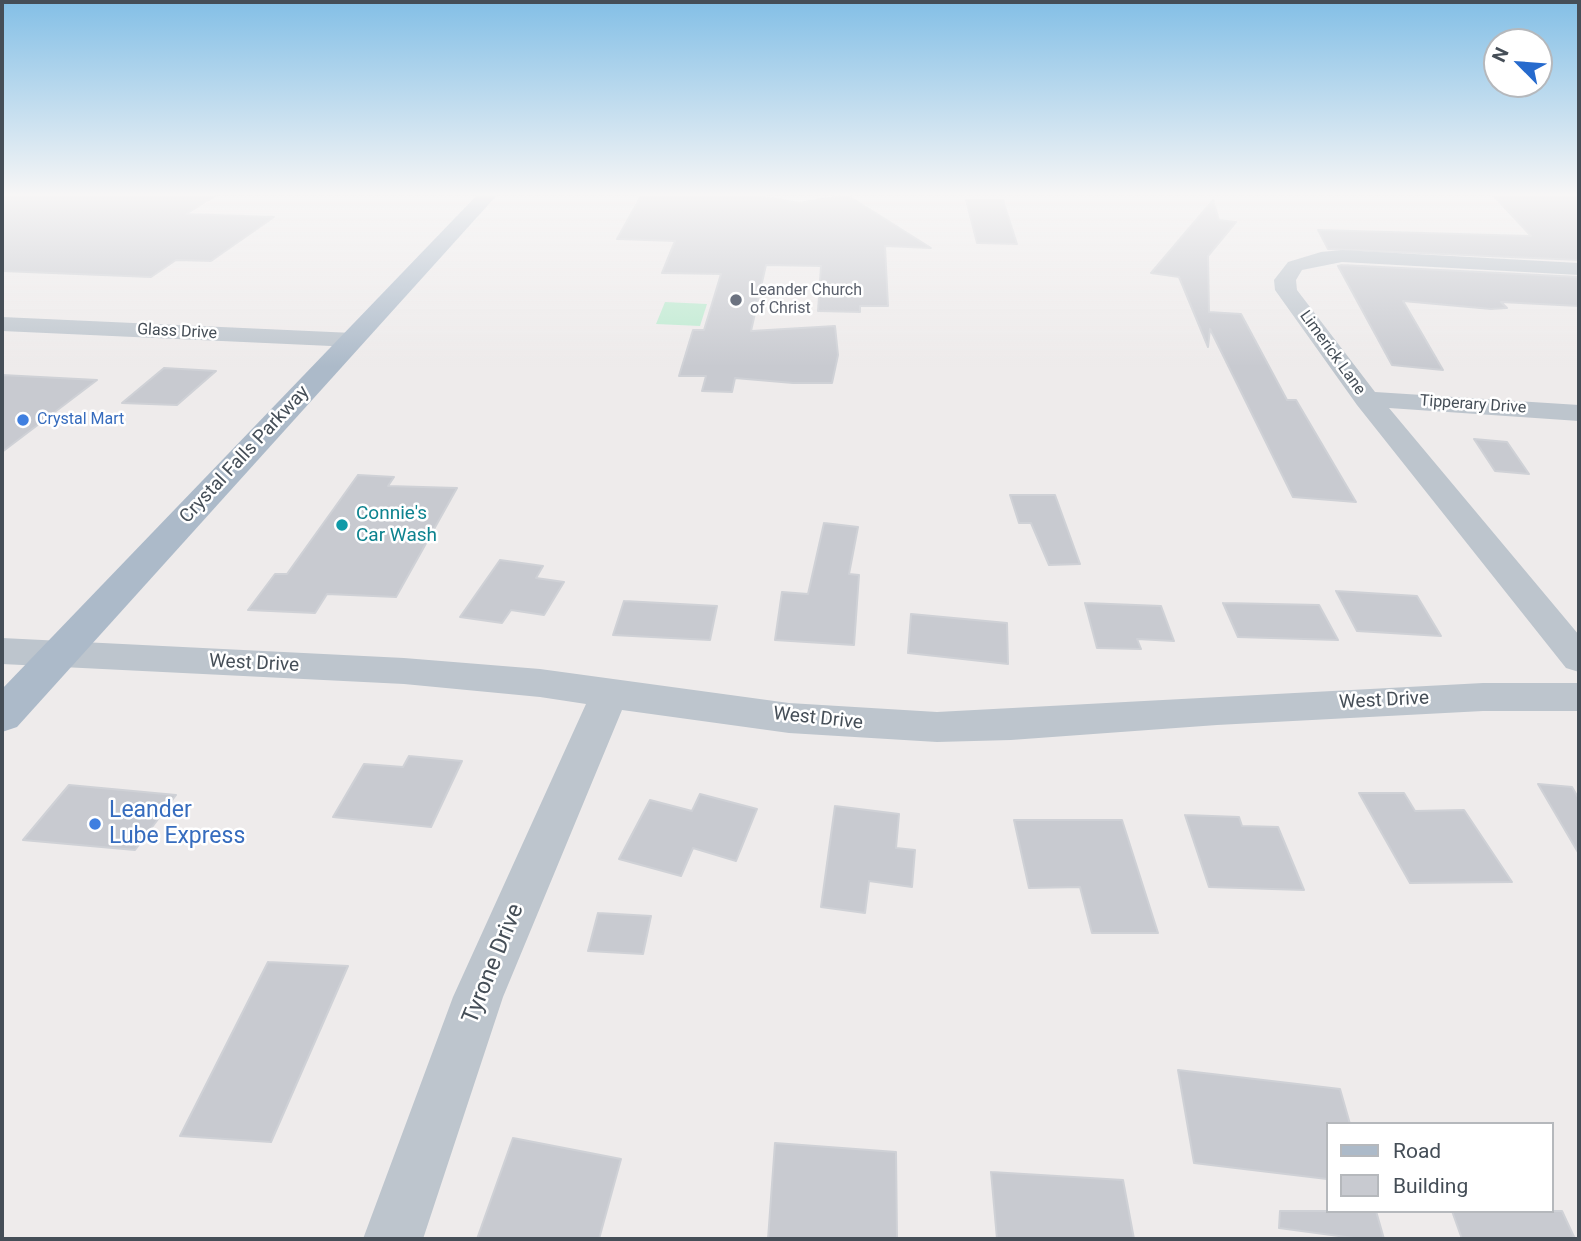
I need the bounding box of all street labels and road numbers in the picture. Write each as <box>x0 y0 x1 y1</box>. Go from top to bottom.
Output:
street label: Limerick Lane <box>1295 307 1369 399</box>
street label: Glass Drive <box>137 320 217 344</box>
street label: Crystal Falls Parkway <box>175 382 315 528</box>
street label: Tipperary Drive <box>1419 392 1527 418</box>
street label: West Drive <box>208 650 300 678</box>
street label: West Drive <box>1338 687 1430 715</box>
street label: West Drive <box>772 703 864 735</box>
street label: Tyrone Drive <box>457 900 531 1028</box>

